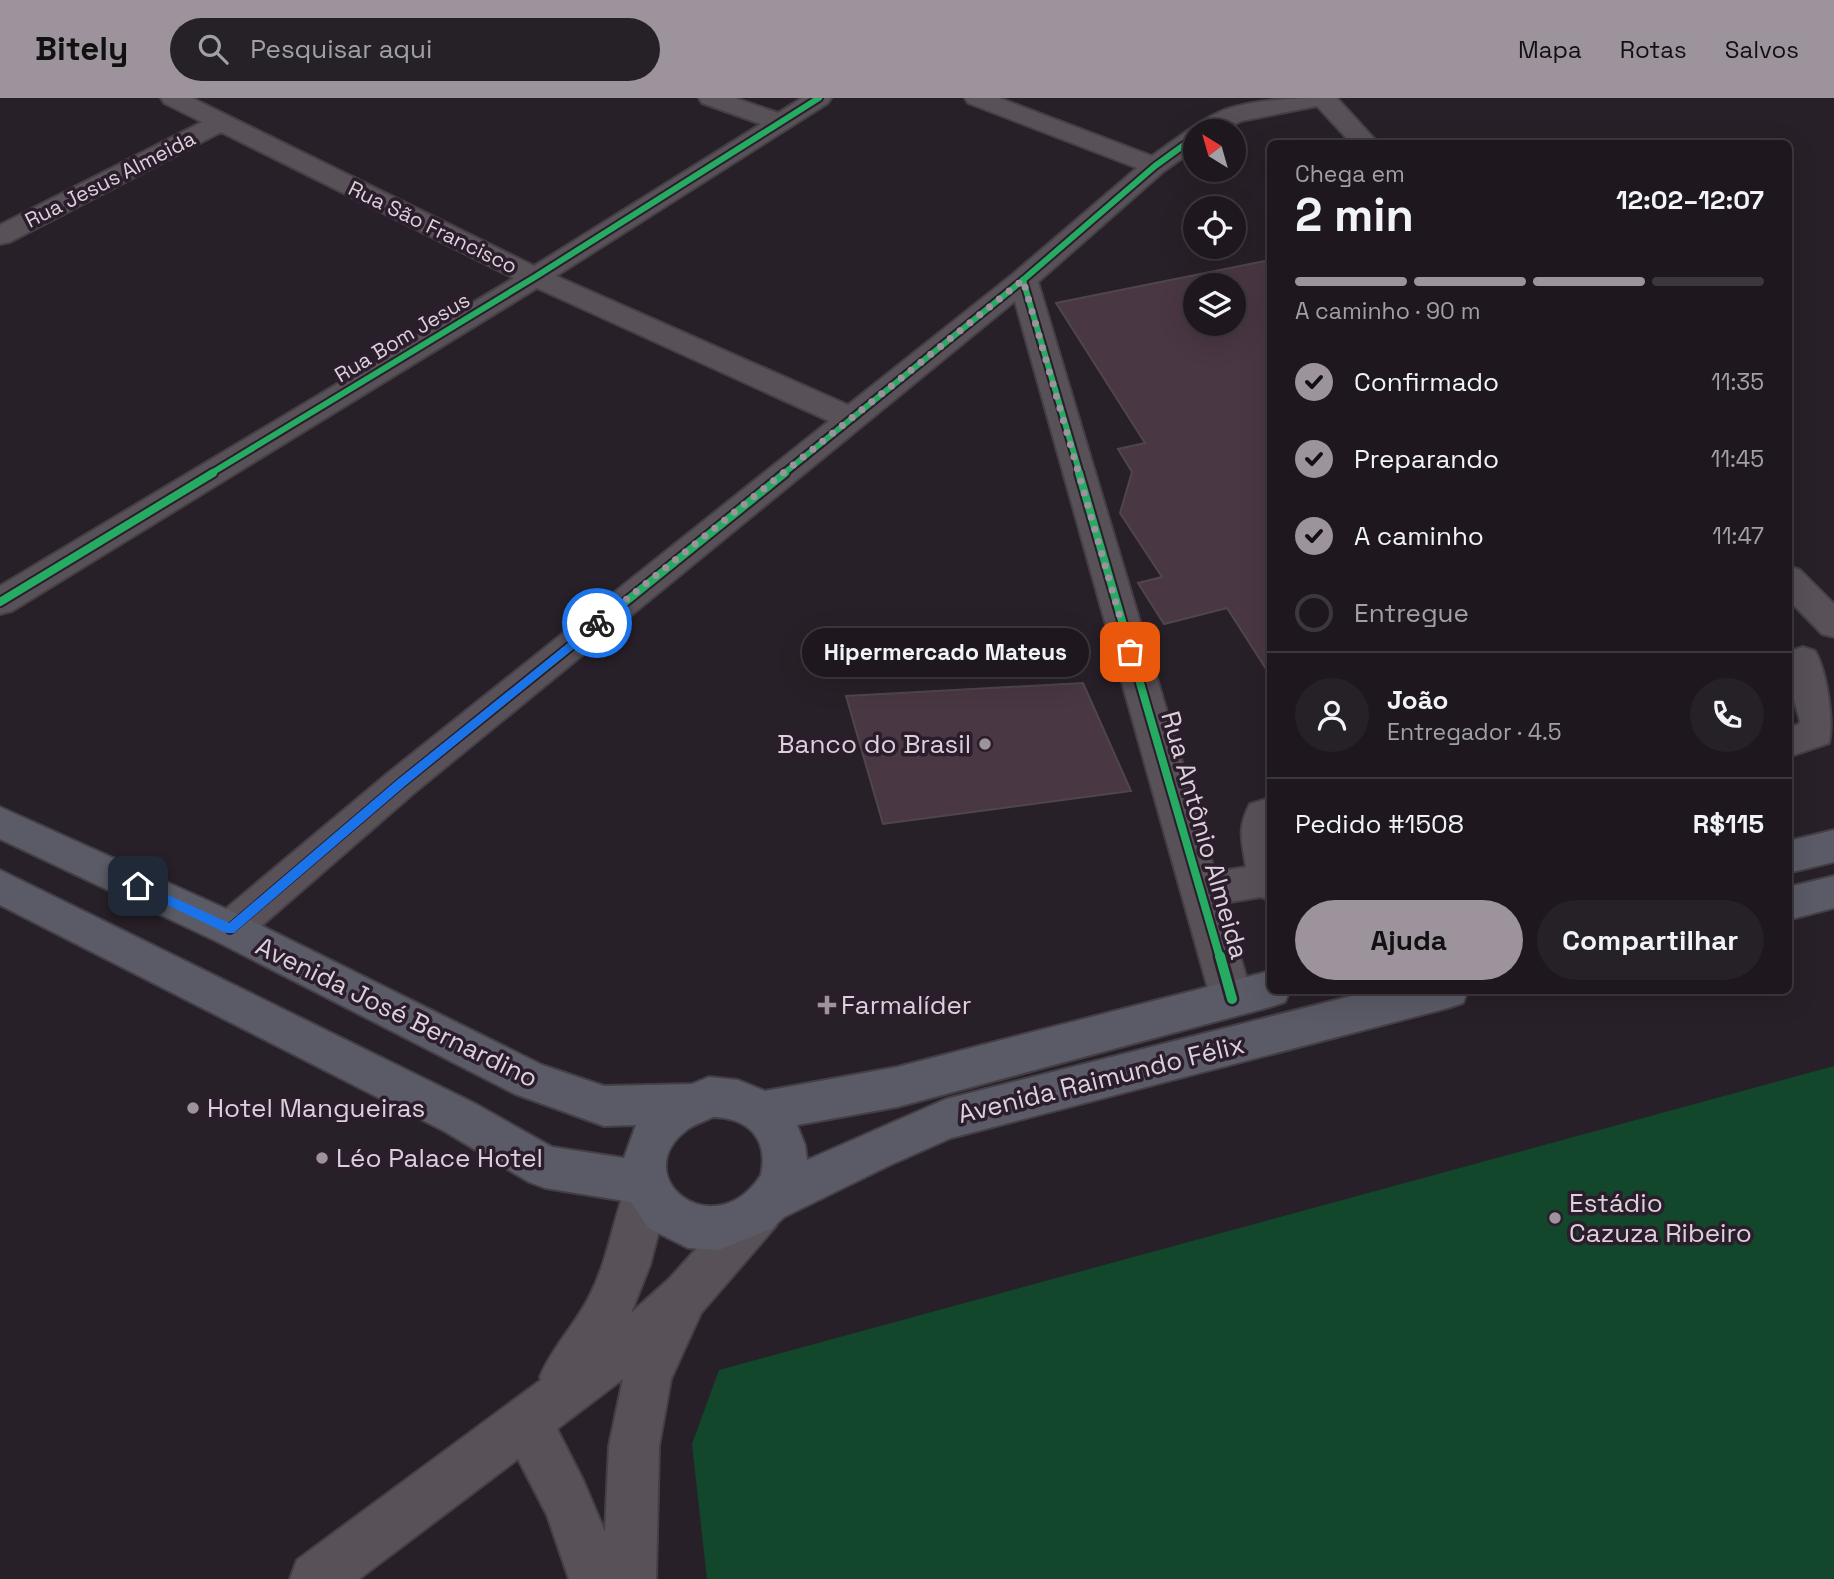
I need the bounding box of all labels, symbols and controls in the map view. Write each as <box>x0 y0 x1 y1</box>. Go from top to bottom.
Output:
search box <box>170 18 660 81</box>
text: Bitely <box>35 28 128 70</box>
icon: search <box>194 30 232 68</box>
text: Pesquisar aqui <box>250 32 432 66</box>
text: Mapa <box>1518 34 1582 65</box>
text: Rotas <box>1620 34 1687 65</box>
text: Salvos <box>1725 34 1799 65</box>
north arrow <box>1183 119 1246 182</box>
map controls <box>1183 119 1246 336</box>
street label: Rua Jesus Almeida <box>20 124 200 234</box>
text: Chega em <box>1295 159 1405 189</box>
street label: Rua São Francisco <box>344 174 522 280</box>
text: 12:02–12:07 <box>1616 183 1764 217</box>
text: 2 min <box>1295 186 1414 244</box>
button: locate <box>1183 196 1246 259</box>
button: layers <box>1183 273 1246 336</box>
street label: Rua Bom Jesus <box>329 286 475 388</box>
text: A caminho · 90 m <box>1295 296 1481 326</box>
icon: check <box>1295 363 1333 401</box>
text: Confirmado <box>1354 365 1499 399</box>
text: 11:35 <box>1711 367 1764 397</box>
icon: check <box>1295 440 1333 478</box>
text: Preparando <box>1354 442 1499 476</box>
text: 11:45 <box>1711 444 1764 474</box>
icon: check <box>1295 517 1333 555</box>
text: A caminho <box>1354 519 1484 553</box>
text: 11:47 <box>1712 521 1764 551</box>
courier <box>562 588 632 658</box>
text: Entregue <box>1354 596 1469 630</box>
icon: bike <box>578 604 616 642</box>
pin <box>1100 622 1160 682</box>
callout: Hipermercado Mateus <box>801 628 1088 676</box>
icon: bag <box>1111 633 1149 671</box>
text: Hipermercado Mateus <box>824 637 1067 667</box>
button: person <box>1295 678 1369 752</box>
button: phone <box>1690 678 1764 752</box>
text: João <box>1387 683 1448 717</box>
street label: Rua Antônio Almeida <box>1153 707 1257 963</box>
text: Entregador · 4.5 <box>1387 717 1562 747</box>
place label: Banco do Brasil <box>777 727 971 761</box>
marker: Banco do Brasil <box>977 736 993 752</box>
text: Pedido #1508 <box>1295 807 1464 841</box>
text: R$115 <box>1693 807 1764 841</box>
pin <box>108 856 168 916</box>
icon: home <box>119 867 157 905</box>
button: Ajuda <box>1295 900 1523 980</box>
button: Compartilhar <box>1537 900 1764 980</box>
street label: Avenida José Bernardino <box>250 929 544 1095</box>
place label: Farmalíder <box>841 988 972 1022</box>
marker: Farmalíder <box>819 997 835 1013</box>
street label: Avenida Raimundo Félix <box>954 1027 1248 1131</box>
place label: Hotel Mangueiras <box>207 1091 425 1125</box>
marker: Hotel Mangueiras <box>185 1100 201 1116</box>
place label: Léo Palace Hotel <box>336 1141 543 1175</box>
marker: Léo Palace Hotel <box>314 1150 330 1166</box>
place label: Estádio Cazuza Ribeiro <box>1569 1186 1752 1250</box>
marker: Estádio Cazuza Ribeiro <box>1547 1210 1563 1226</box>

